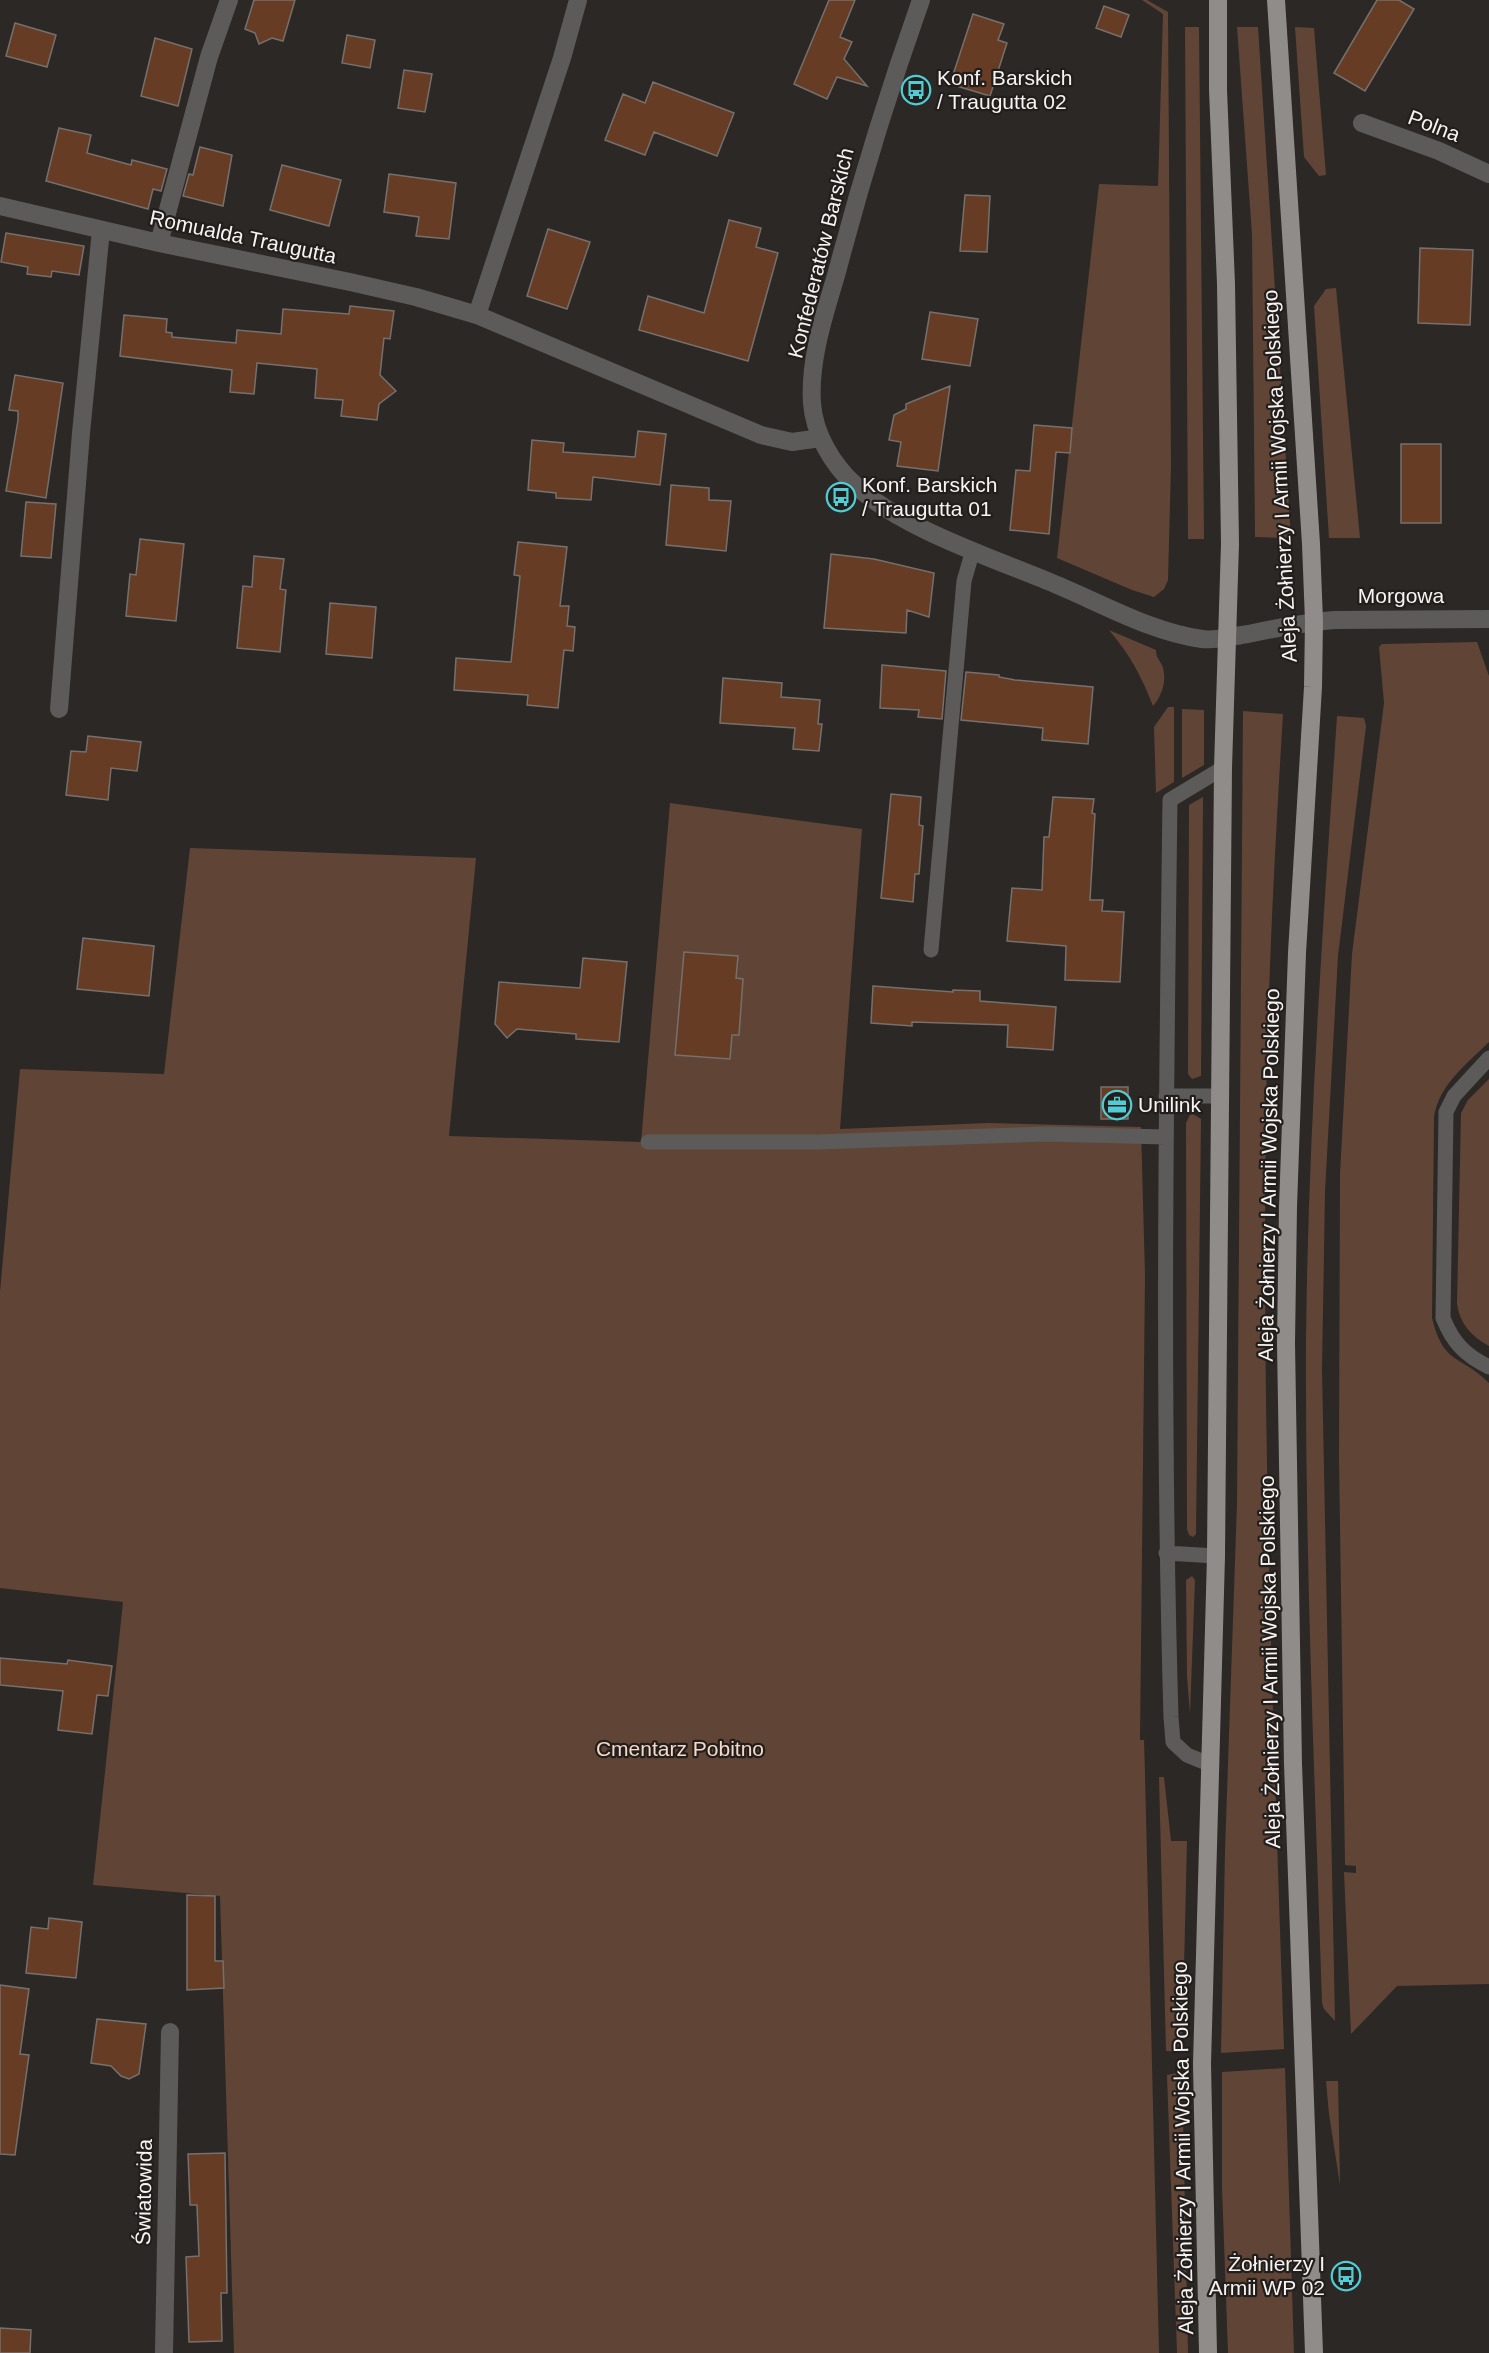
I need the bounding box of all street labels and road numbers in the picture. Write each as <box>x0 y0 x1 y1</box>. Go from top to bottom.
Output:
street label: Polna <box>1405 105 1464 146</box>
street label: Konfederatów Barskich <box>783 145 858 360</box>
street label: Romualda Traugutta <box>148 205 339 268</box>
street label: Aleja Żołnierzy I Armii Wojska Polskiego <box>1258 289 1301 663</box>
street label: Morgowa <box>1358 584 1445 607</box>
street label: Aleja Żołnierzy I Armii Wojska Polskiego <box>1254 988 1283 1362</box>
street label: Aleja Żołnierzy I Armii Wojska Polskiego <box>1255 1475 1284 1849</box>
street label: Aleja Żołnierzy I Armii Wojska Polskiego <box>1168 1961 1197 2335</box>
street label: Światowida <box>131 2138 156 2245</box>

